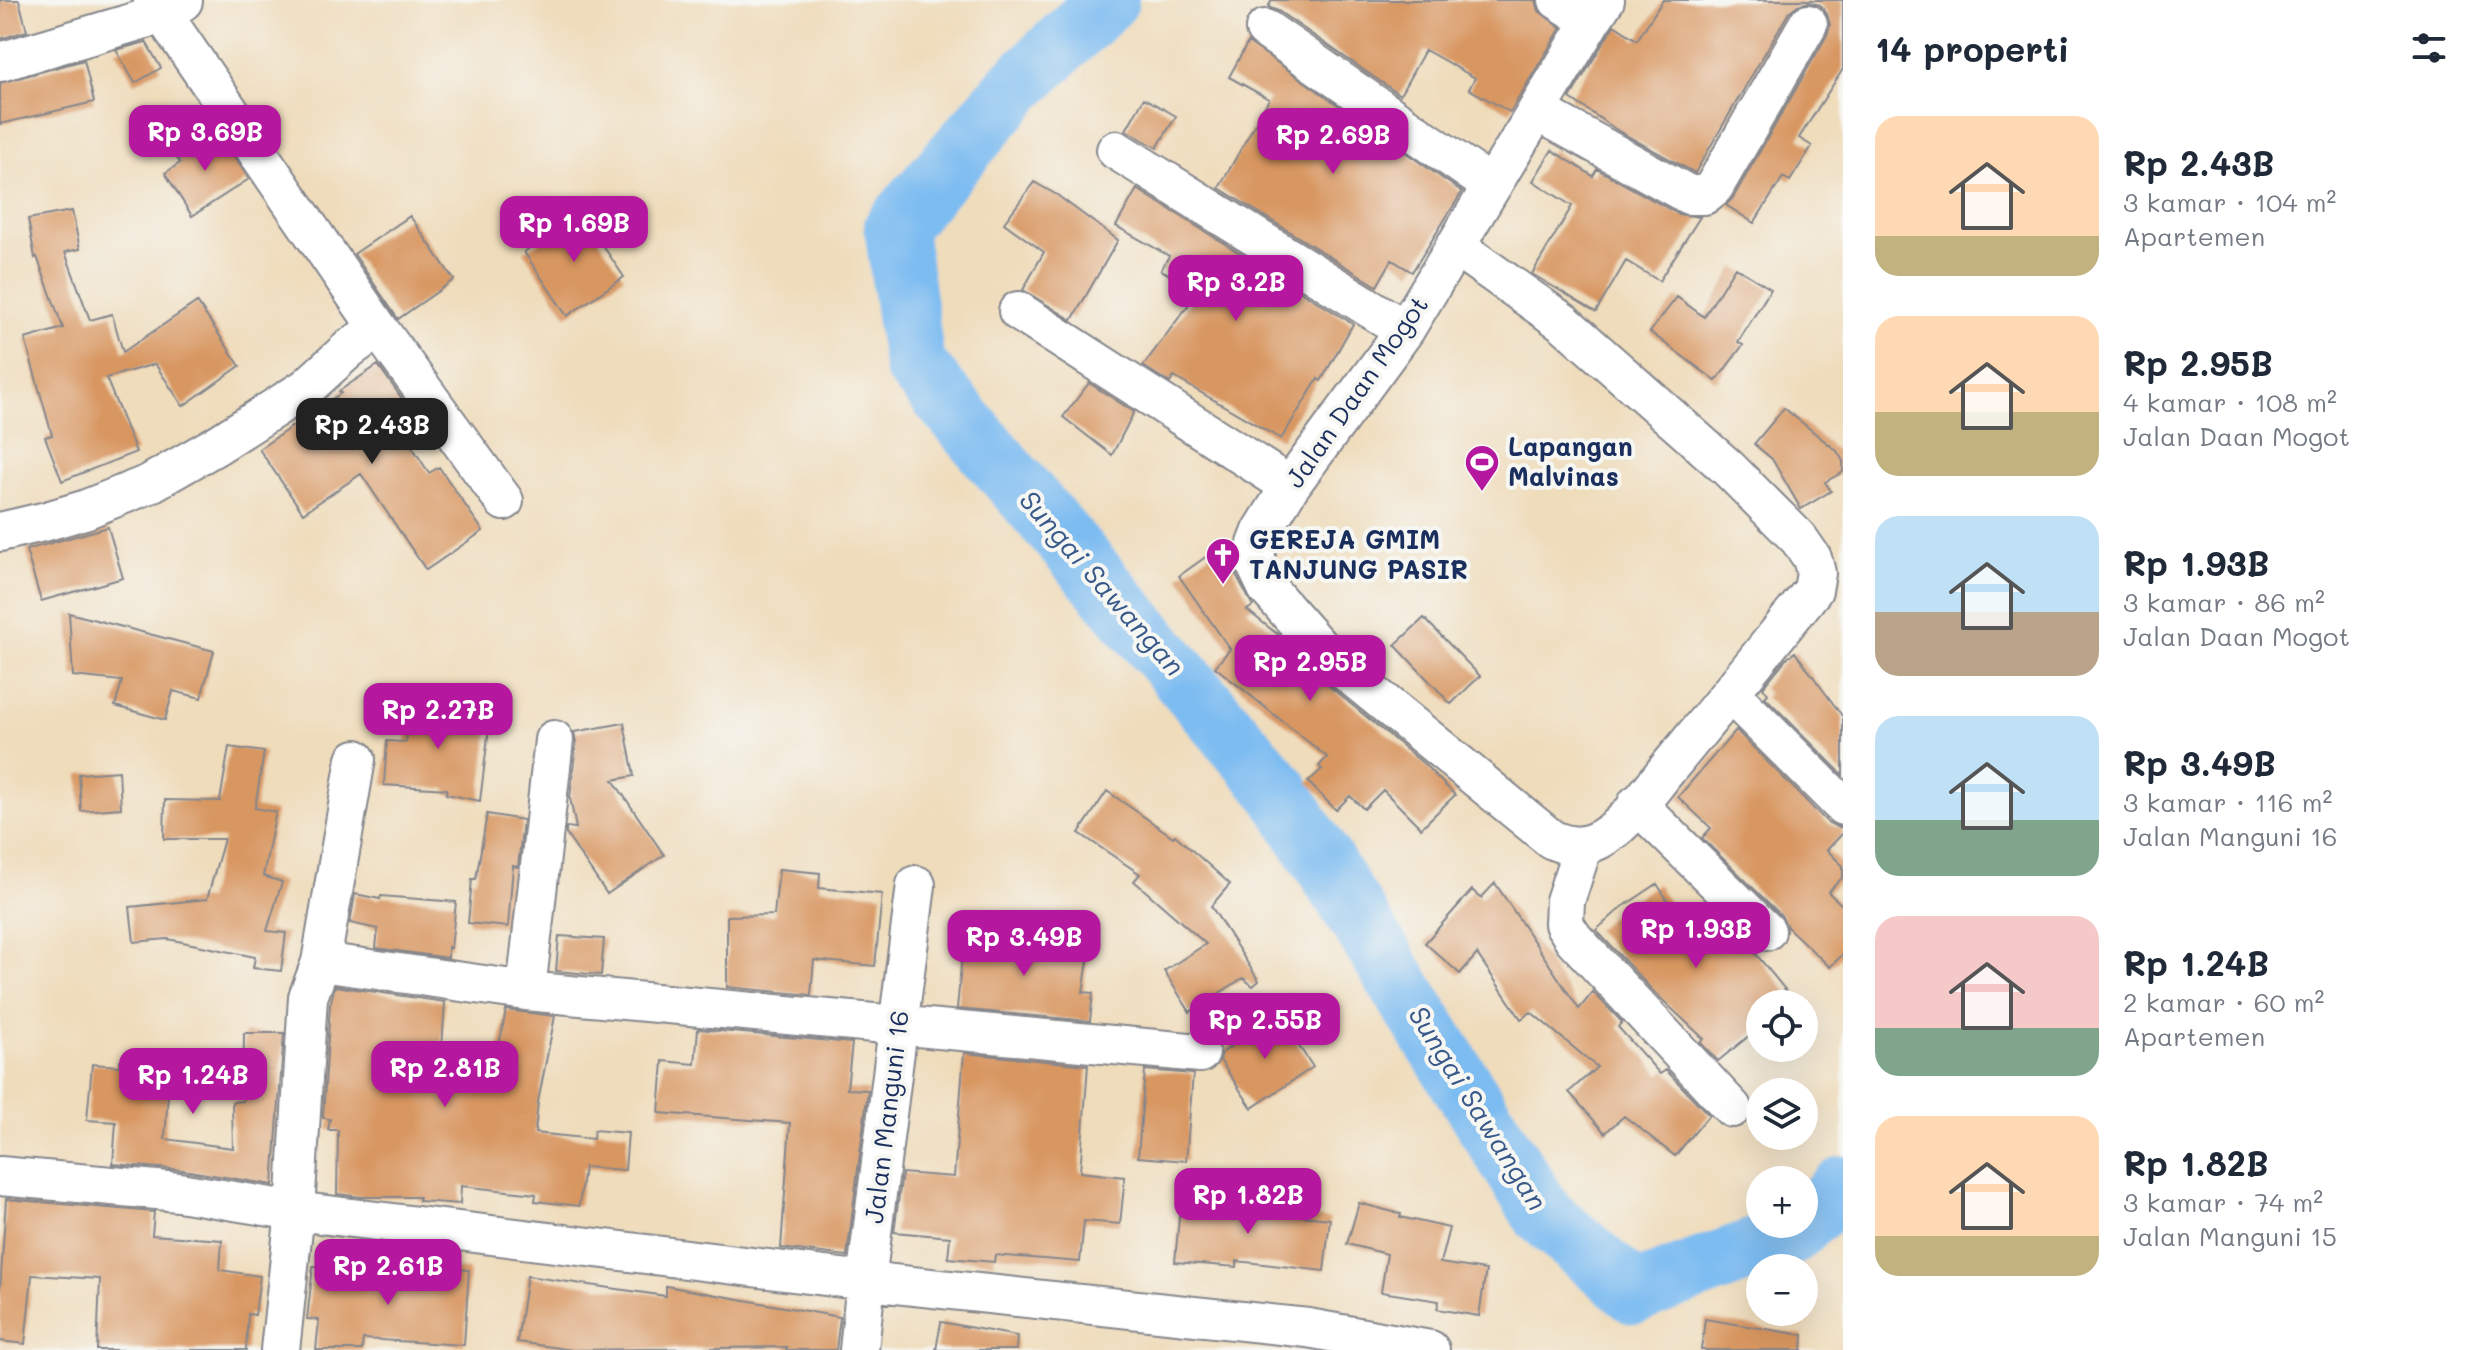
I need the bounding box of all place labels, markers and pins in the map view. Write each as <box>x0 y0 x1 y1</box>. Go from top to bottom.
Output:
pin: Rp 3.69B <box>122 105 288 173</box>
pin: Rp 2.69B <box>1250 108 1416 176</box>
pin: Rp 1.69B <box>491 196 657 264</box>
pin: Rp 3.2B <box>1162 255 1310 323</box>
pin: Rp 2.43B <box>289 398 455 466</box>
place label: Lapangan Malvinas <box>1508 429 1633 493</box>
sports icon: Lapangan Malvinas <box>1463 443 1501 493</box>
place label: GEREJA GMIM TANJUNG PASIR <box>1249 522 1468 586</box>
church icon: GEREJA GMIM TANJUNG PASIR <box>1204 536 1242 586</box>
pin: Rp 2.95B <box>1227 635 1393 703</box>
pin: Rp 2.27B <box>355 683 521 751</box>
pin: Rp 1.93B <box>1613 902 1779 970</box>
pin: Rp 3.49B <box>941 910 1107 978</box>
pin: Rp 2.55B <box>1182 993 1348 1061</box>
pin: Rp 2.81B <box>362 1041 528 1109</box>
pin: Rp 1.24B <box>110 1048 276 1116</box>
pin: Rp 1.82B <box>1165 1168 1331 1236</box>
pin: Rp 2.61B <box>305 1239 471 1307</box>

